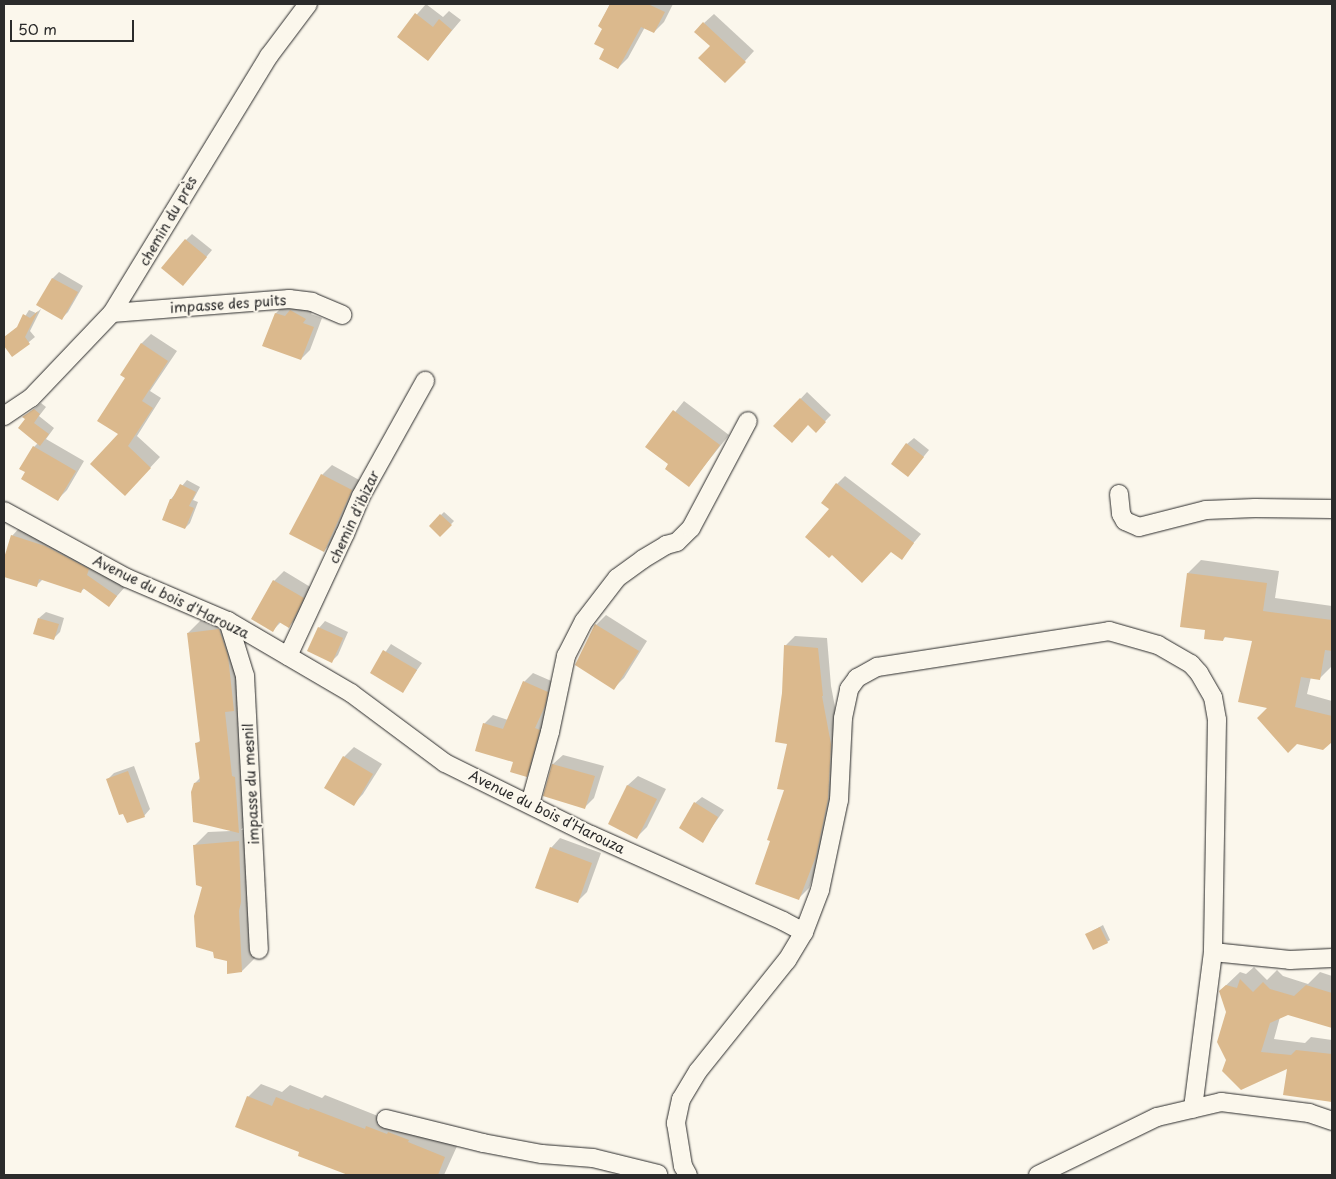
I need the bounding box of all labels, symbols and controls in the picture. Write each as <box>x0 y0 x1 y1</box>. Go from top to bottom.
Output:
scale bar <box>12 10 136 42</box>
text: 50 m <box>18 17 57 40</box>
street label: chemin du près <box>135 173 201 269</box>
street label: impasse des puits <box>168 291 288 317</box>
street label: chemin d'ibizar <box>325 468 383 566</box>
street label: Avenue du bois d'Harouza <box>90 552 252 642</box>
street label: impasse du mesnil <box>239 722 263 846</box>
street label: Avenue du bois d'Harouza <box>466 767 628 857</box>

